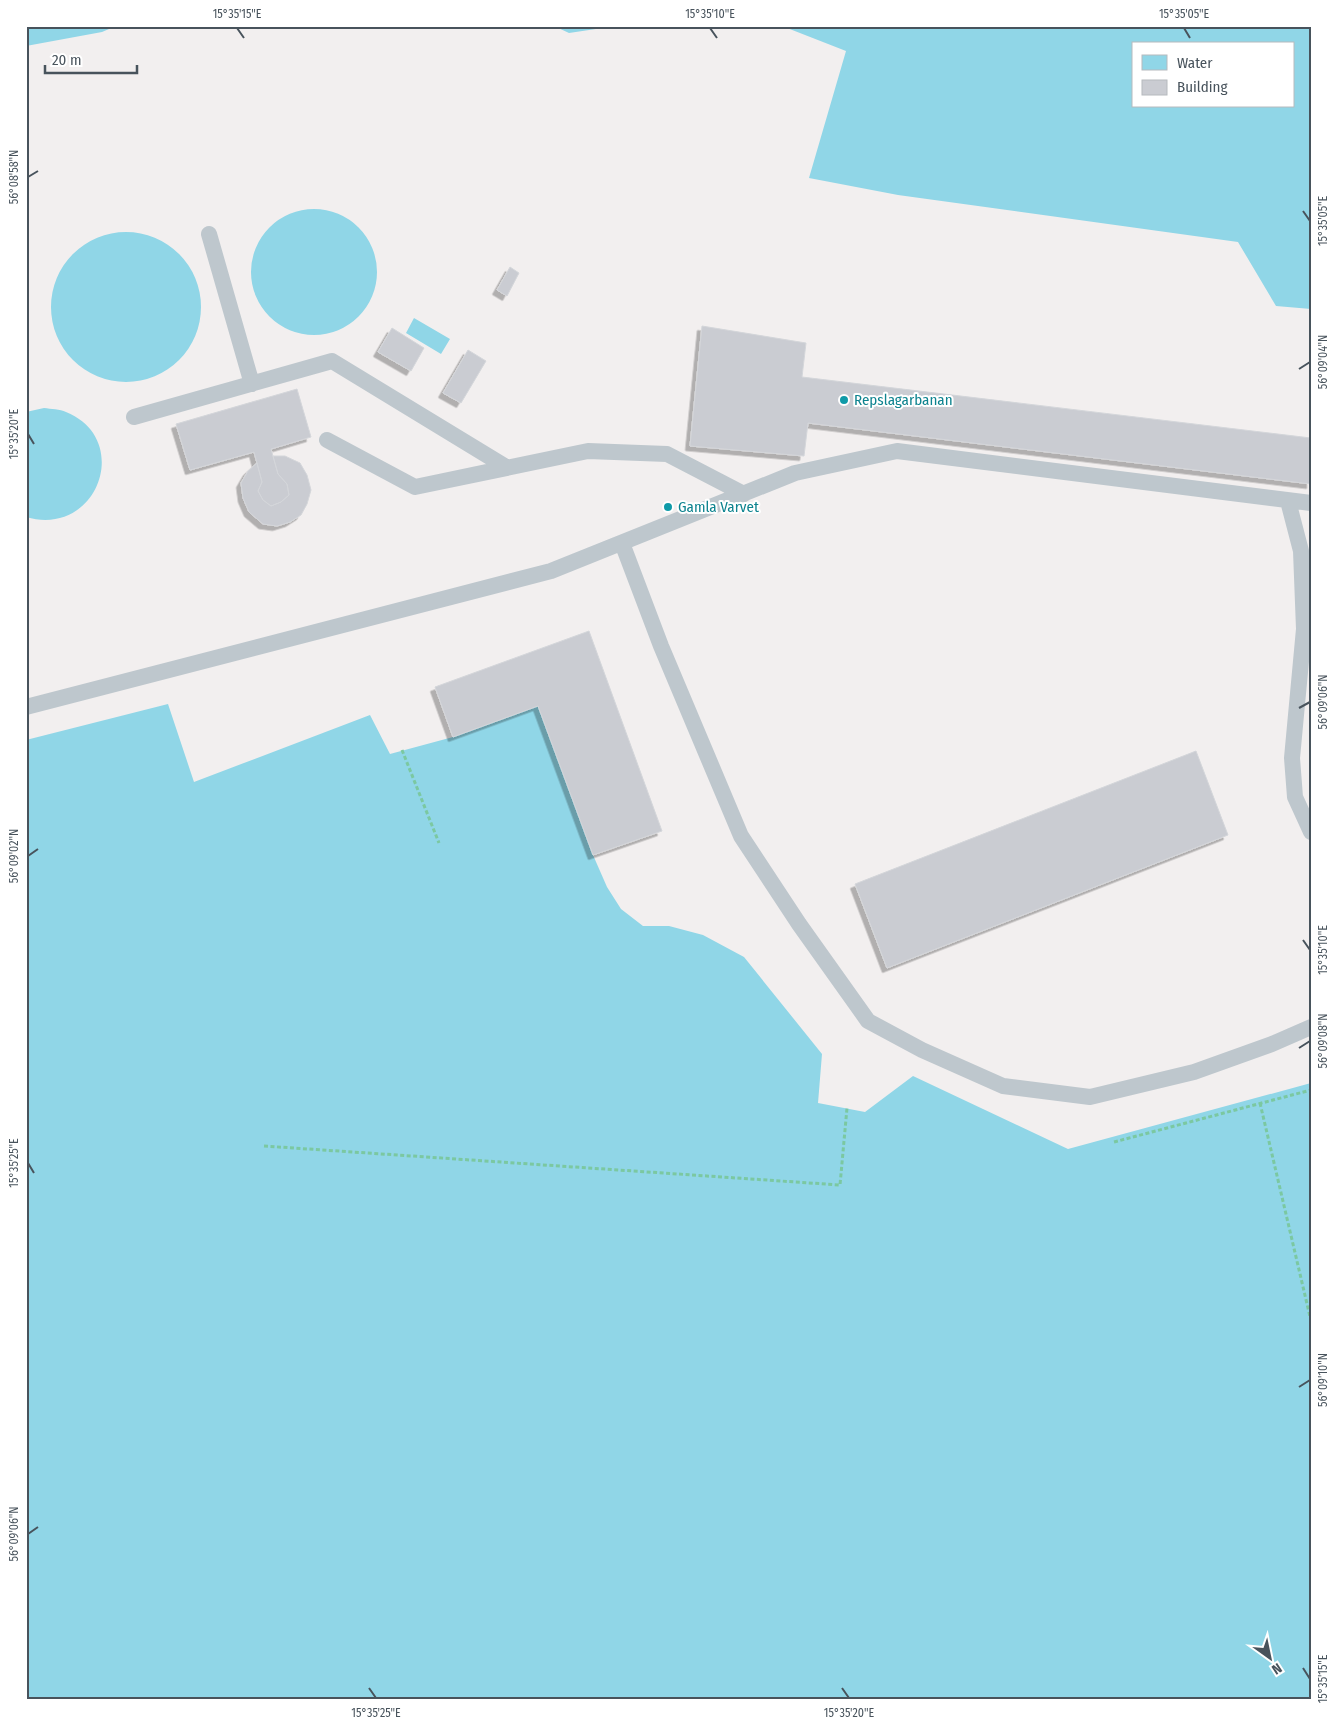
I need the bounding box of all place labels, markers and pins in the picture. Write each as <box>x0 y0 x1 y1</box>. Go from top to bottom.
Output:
place label: Repslagarbanan <box>854 391 953 409</box>
marker: Repslagarbanan <box>838 394 850 406</box>
place label: Gamla Varvet <box>678 498 759 516</box>
marker: Gamla Varvet <box>662 501 674 513</box>

